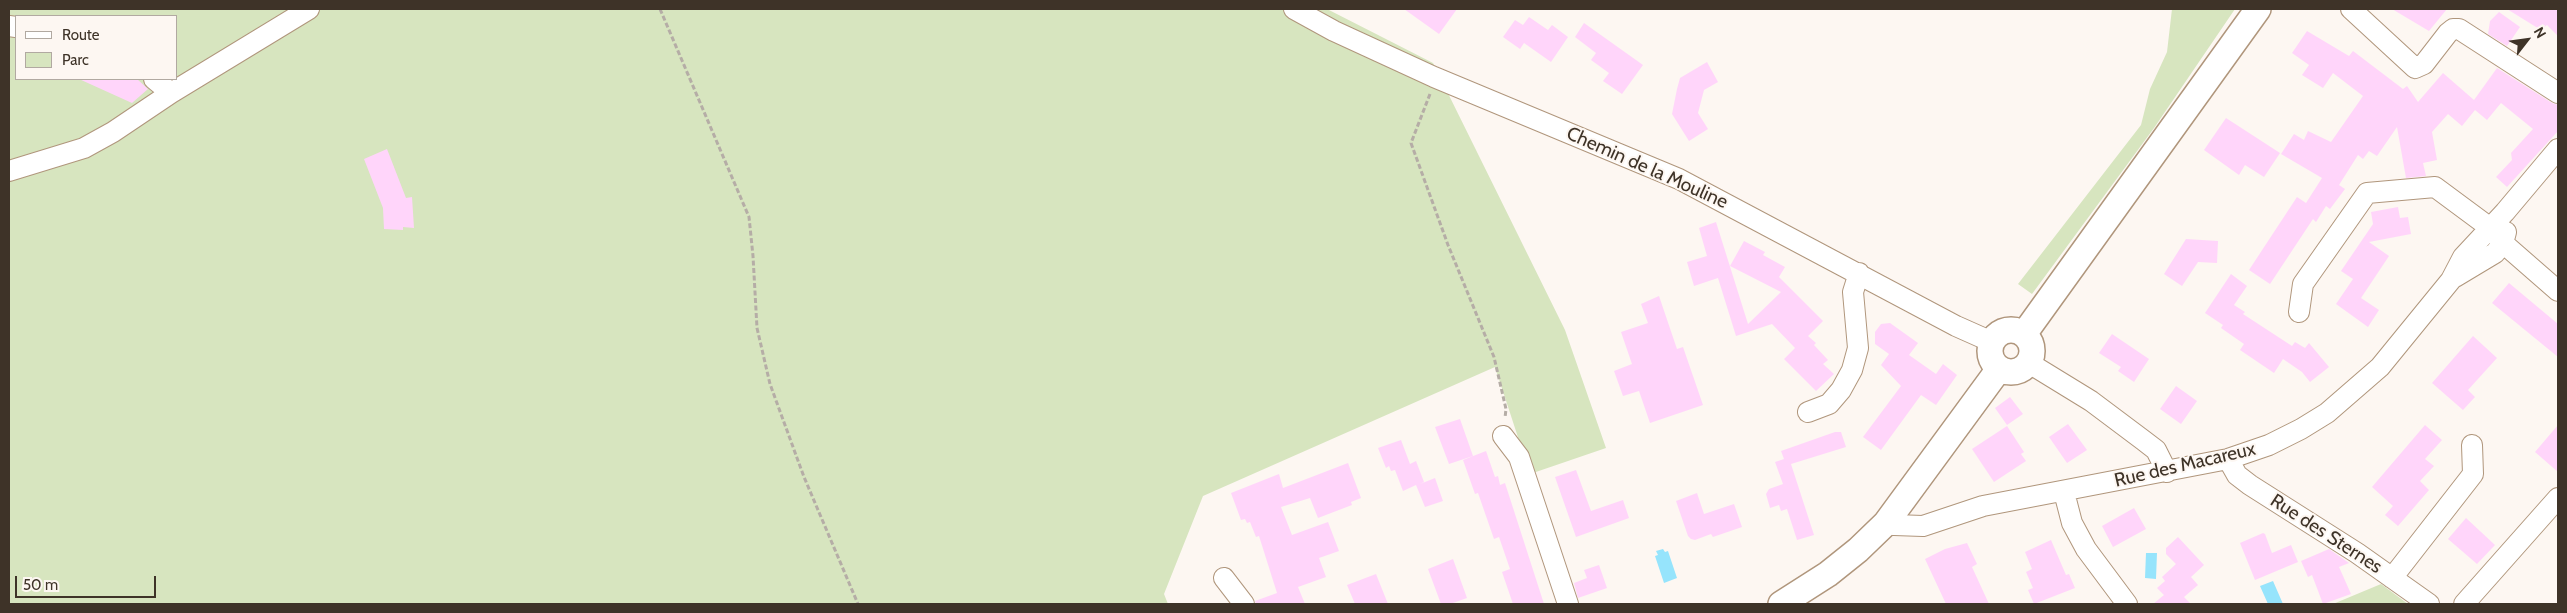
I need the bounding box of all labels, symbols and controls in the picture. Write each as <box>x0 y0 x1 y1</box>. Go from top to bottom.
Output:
legend <box>15 15 178 80</box>
north arrow <box>2502 15 2552 65</box>
text: N <box>2530 24 2550 41</box>
text: Route <box>62 26 100 44</box>
text: Parc <box>62 51 89 69</box>
street label: Chemin de la Mouline <box>1563 122 1731 214</box>
street label: Rue des Macareux <box>2112 438 2258 492</box>
street label: Rue des Sternes <box>2266 489 2386 579</box>
scale bar <box>18 566 159 598</box>
text: 50 m <box>23 576 58 594</box>

